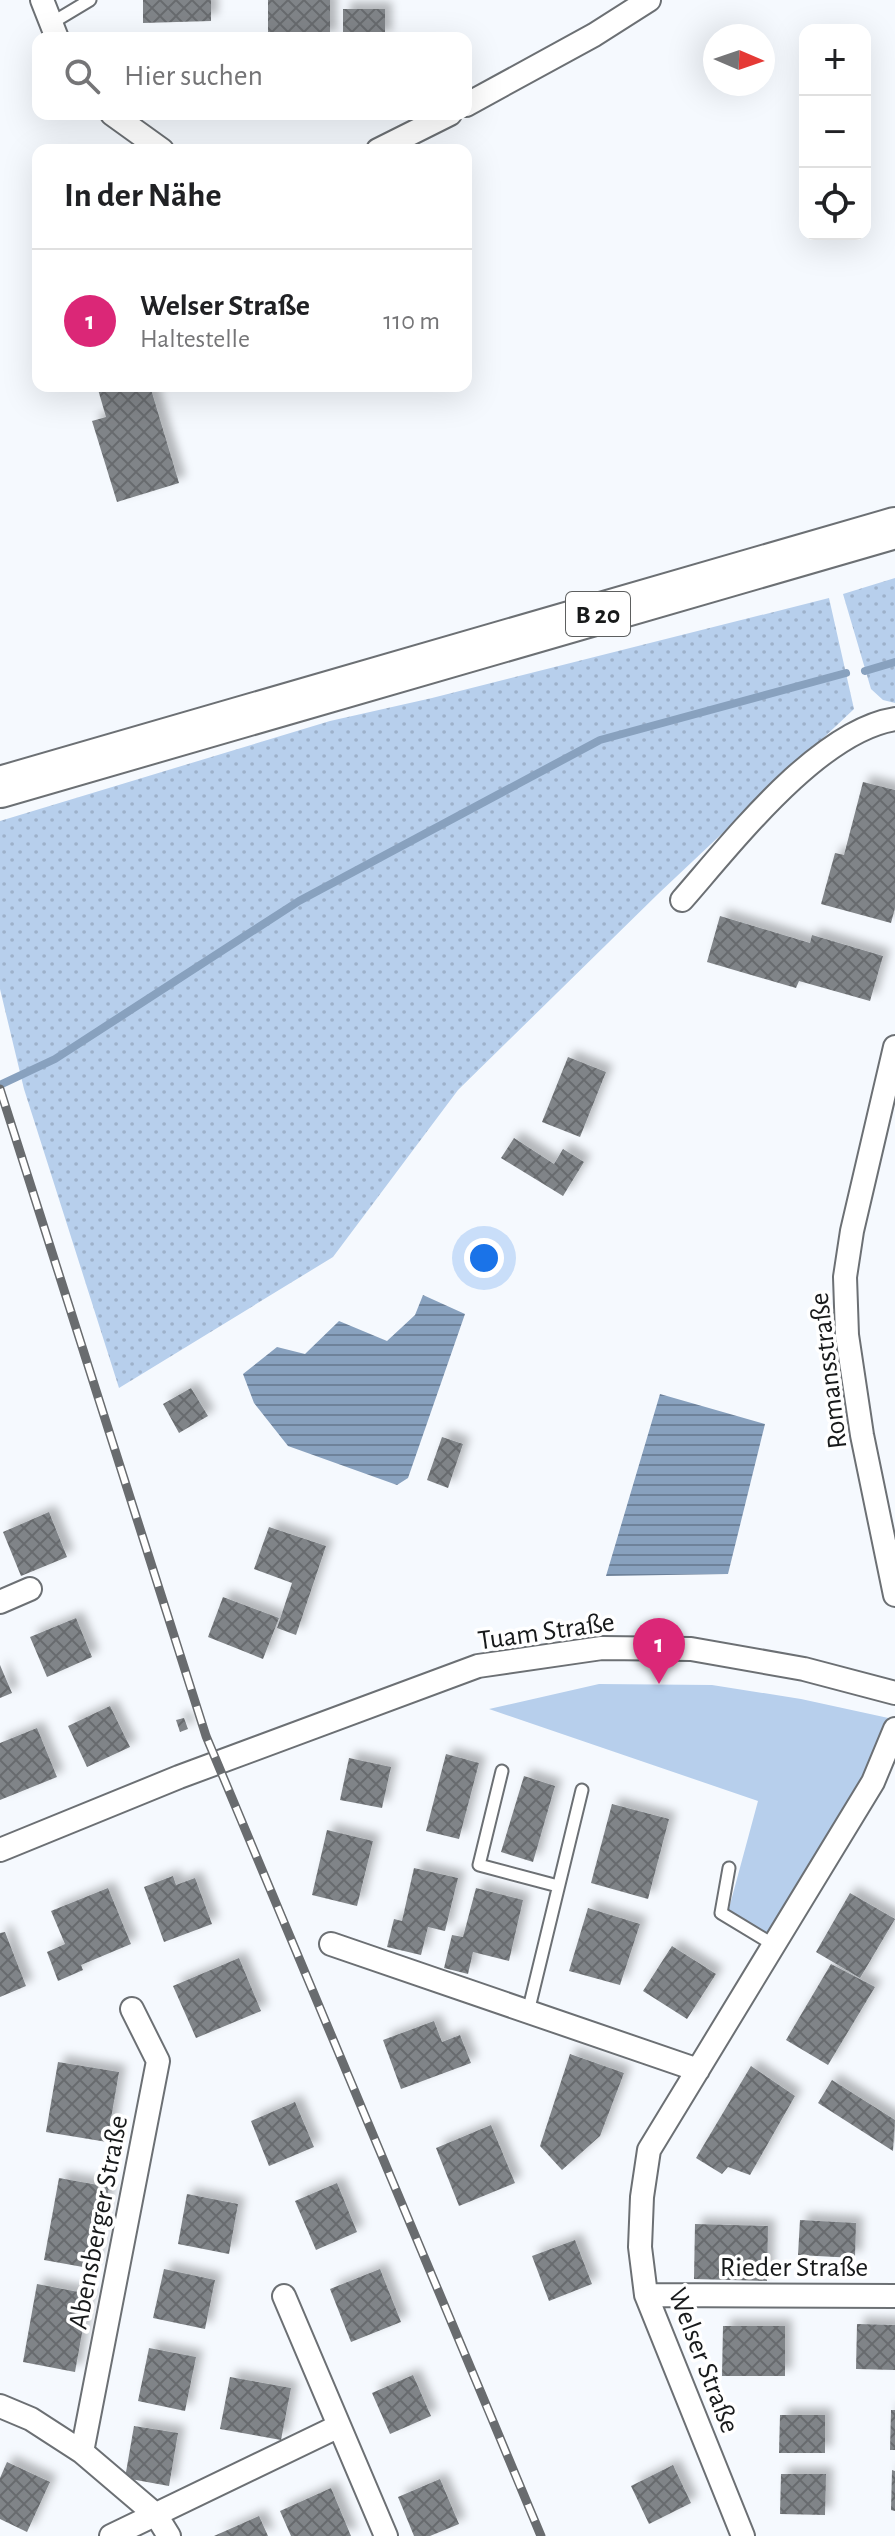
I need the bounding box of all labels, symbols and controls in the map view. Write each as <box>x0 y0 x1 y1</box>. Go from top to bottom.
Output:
north arrow <box>703 24 775 96</box>
map controls <box>799 24 871 240</box>
button: + <box>799 24 871 96</box>
search box <box>32 32 472 120</box>
icon: search <box>60 54 104 98</box>
text: Hier suchen <box>124 61 263 91</box>
button: − <box>799 96 871 168</box>
button: locate <box>799 168 871 240</box>
text: In der Nähe <box>64 179 221 213</box>
text: Welser Straße <box>140 291 310 321</box>
text: 1 <box>85 308 95 334</box>
text: 110 m <box>383 308 440 334</box>
text: Haltestelle <box>140 326 250 352</box>
road number: B 20 <box>566 592 630 636</box>
your location <box>464 1238 504 1278</box>
street label: Romansstraße <box>806 1291 852 1451</box>
street label: Tuam Straße <box>476 1609 616 1655</box>
pin: 1 <box>633 1618 685 1684</box>
street label: Abensberger Straße <box>65 2113 133 2332</box>
street label: Rieder Straße <box>720 2254 868 2282</box>
street label: Welser Straße <box>663 2284 744 2437</box>

